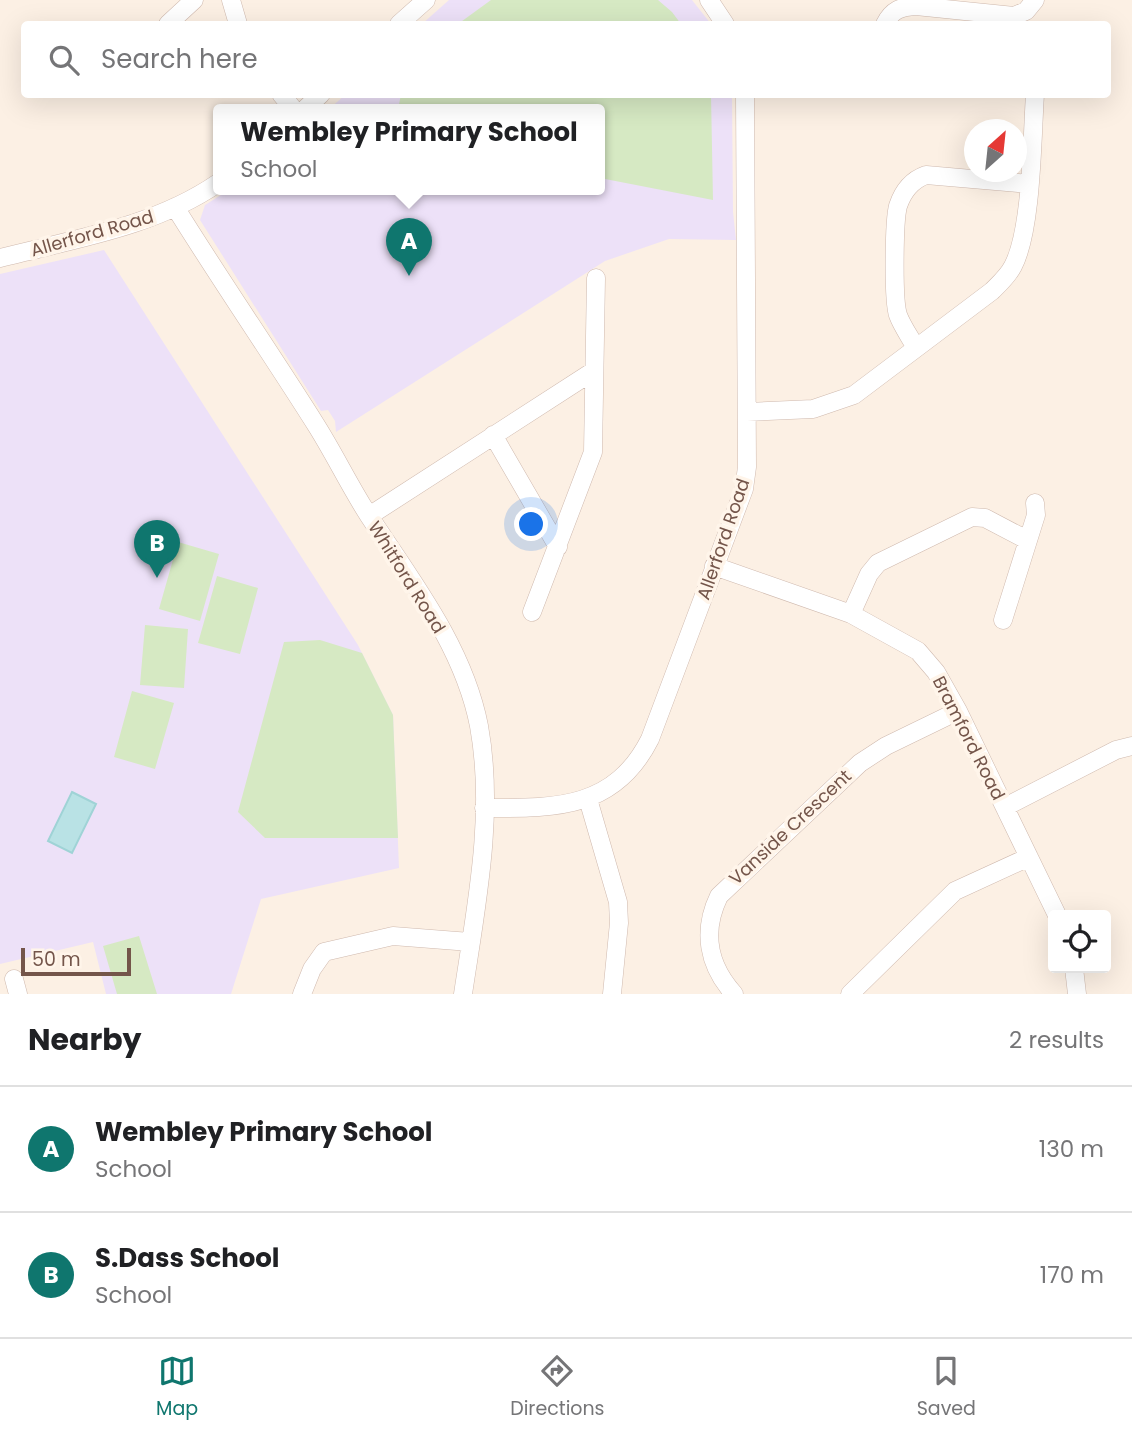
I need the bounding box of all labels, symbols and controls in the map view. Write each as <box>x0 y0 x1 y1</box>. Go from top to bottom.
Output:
search box <box>21 21 1111 98</box>
icon: search <box>45 41 83 79</box>
text: Search here <box>101 41 258 77</box>
popup <box>213 104 605 195</box>
text: Wembley Primary School <box>240 114 578 150</box>
north arrow <box>964 119 1027 182</box>
text: School <box>240 153 318 185</box>
street label: Allerford Road <box>28 204 156 262</box>
pin: A <box>386 218 432 276</box>
street label: Allerford Road <box>691 475 755 603</box>
your location <box>514 507 548 541</box>
street label: Whitford Road <box>362 516 452 638</box>
pin: B <box>134 520 180 578</box>
street label: Bramford Road <box>927 672 1011 804</box>
street label: Vanside Crescent <box>723 764 857 890</box>
map controls <box>1048 910 1111 973</box>
button: locate <box>1048 910 1111 973</box>
scale bar <box>21 945 131 977</box>
text: 50 m <box>32 946 81 973</box>
text: Nearby <box>28 1018 142 1061</box>
text: 2 results <box>1009 1024 1104 1056</box>
text: Wembley Primary School <box>95 1114 433 1150</box>
text: A <box>43 1133 59 1165</box>
text: 130 m <box>1039 1133 1104 1165</box>
text: School <box>95 1153 172 1185</box>
text: S.Dass School <box>95 1240 279 1276</box>
text: B <box>43 1259 59 1291</box>
text: 170 m <box>1040 1259 1104 1291</box>
text: School <box>95 1279 172 1311</box>
tab: Map <box>156 1352 198 1423</box>
tab: Directions <box>510 1352 605 1423</box>
tab: Saved <box>917 1352 976 1423</box>

